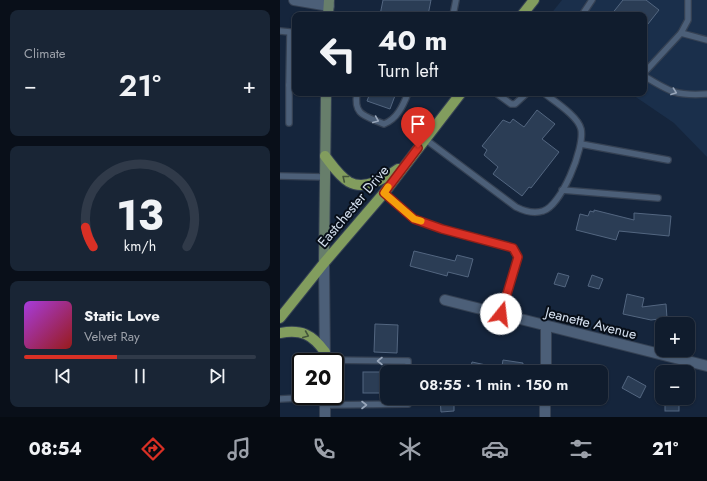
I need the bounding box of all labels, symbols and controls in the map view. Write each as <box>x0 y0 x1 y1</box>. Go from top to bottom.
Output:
text: 40 m <box>378 20 447 61</box>
icon: left <box>312 28 364 80</box>
text: Climate <box>24 44 65 63</box>
text: Turn left <box>378 58 438 84</box>
text: 21° <box>119 64 161 107</box>
text: − <box>24 69 37 101</box>
text: + <box>242 69 256 101</box>
one-way arrow <box>670 87 677 96</box>
pin <box>401 107 435 148</box>
icon: arrive <box>407 113 429 135</box>
one-way arrow <box>372 116 379 124</box>
street label: Eastchester Drive <box>313 161 393 251</box>
one-way arrow <box>342 176 350 183</box>
text: 13 <box>116 184 164 245</box>
text: km/h <box>124 235 156 255</box>
position arrow <box>480 293 522 335</box>
street label: Jeanette Avenue <box>541 301 639 344</box>
text: Static Love <box>84 305 160 327</box>
map controls <box>655 317 695 405</box>
button: + <box>655 317 695 357</box>
text: Velvet Ray <box>84 327 140 346</box>
one-way arrow <box>301 330 309 338</box>
speed limit sign: 20 <box>292 353 344 405</box>
one-way arrow <box>377 357 383 365</box>
icon: previous <box>52 365 74 387</box>
icon: pause <box>129 365 151 387</box>
icon: next <box>206 365 228 387</box>
button: − <box>655 365 695 405</box>
text: 08:55 · 1 min · 150 m <box>420 374 568 396</box>
one-way arrow <box>361 401 367 409</box>
icon: directions <box>139 435 167 463</box>
icon: music <box>225 435 253 463</box>
icon: phone <box>310 435 338 463</box>
icon: climate <box>396 435 424 463</box>
icon: car <box>481 435 509 463</box>
icon: filters <box>567 435 595 463</box>
text: 08:54 <box>29 436 82 462</box>
text: 21° <box>652 436 678 462</box>

